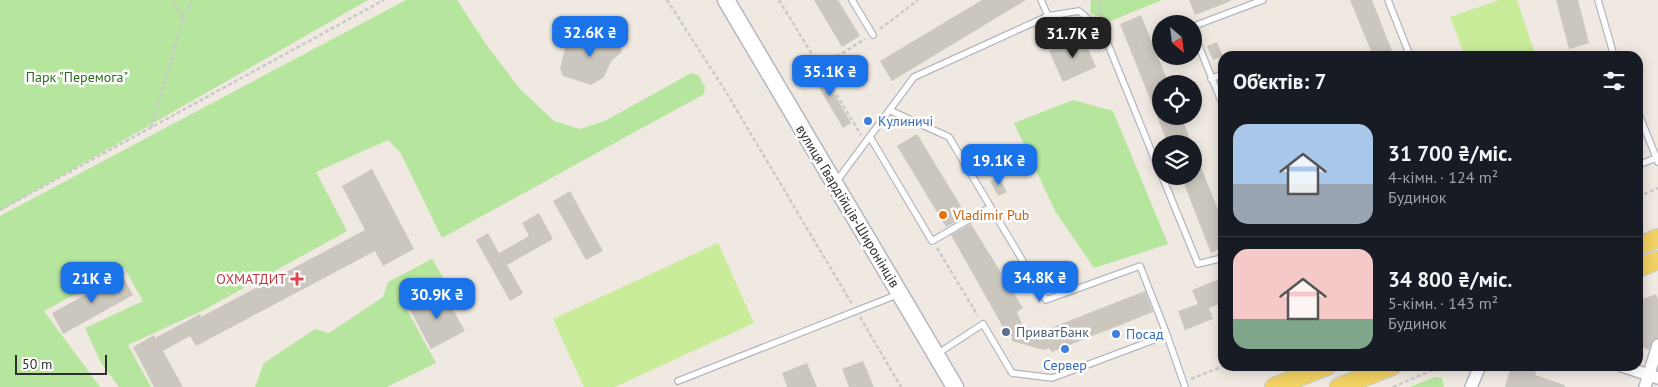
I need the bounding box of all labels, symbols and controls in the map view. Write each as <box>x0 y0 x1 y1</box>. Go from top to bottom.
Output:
pin: 32.6K ₴ <box>544 15 636 58</box>
north arrow <box>1152 15 1202 65</box>
map controls <box>1152 15 1202 185</box>
pin: 31.7K ₴ <box>1027 17 1119 59</box>
text: 32.6K ₴ <box>563 22 617 42</box>
text: 31.7K ₴ <box>1046 23 1100 43</box>
pin: 35.1K ₴ <box>784 54 876 97</box>
text: 35.1K ₴ <box>803 61 857 81</box>
icon: filters <box>1600 67 1628 95</box>
park label: Парк "Перемога" <box>26 68 128 86</box>
text: Об’єктів: 7 <box>1233 68 1326 95</box>
button: locate <box>1152 75 1202 125</box>
place label: Кулиничі <box>878 112 933 130</box>
marker: Кулиничі <box>862 115 874 127</box>
street label: вулиця Гвардійців-Широнінців <box>792 121 904 291</box>
button: layers <box>1152 135 1202 185</box>
text: 31 700 ₴/міс. <box>1388 140 1513 167</box>
pin: 19.1K ₴ <box>953 144 1045 186</box>
icon: home <box>1273 144 1333 204</box>
text: 19.1K ₴ <box>972 150 1026 170</box>
text: 4-кімн. · 124 m² <box>1388 167 1498 187</box>
text: Будинок <box>1388 187 1446 207</box>
place label: Vladimir Pub <box>952 206 1029 224</box>
marker: Vladimir Pub <box>937 209 949 221</box>
pin: 34.8K ₴ <box>994 260 1086 303</box>
pin: 21K ₴ <box>57 262 127 304</box>
text: 34 800 ₴/міс. <box>1388 266 1513 293</box>
text: 34.8K ₴ <box>1013 267 1067 287</box>
text: 21K ₴ <box>72 268 112 288</box>
icon: home <box>1273 269 1333 329</box>
place label: ОХМАТДИТ <box>216 270 286 288</box>
marker: ОХМАТДИТ <box>290 272 304 286</box>
pin: 30.9K ₴ <box>391 278 483 320</box>
text: 30.9K ₴ <box>410 284 464 304</box>
text: 5-кімн. · 143 m² <box>1388 293 1498 313</box>
text: Будинок <box>1388 313 1446 333</box>
place label: ПриватБанк <box>1016 323 1089 341</box>
place label: Посад <box>1126 325 1164 343</box>
marker: ПриватБанк <box>1000 326 1012 338</box>
marker: Посад <box>1110 328 1122 340</box>
marker: Сервер <box>1059 343 1071 355</box>
scale bar <box>15 352 108 375</box>
text: 50 m <box>22 355 52 373</box>
place label: Сервер <box>1043 356 1087 374</box>

